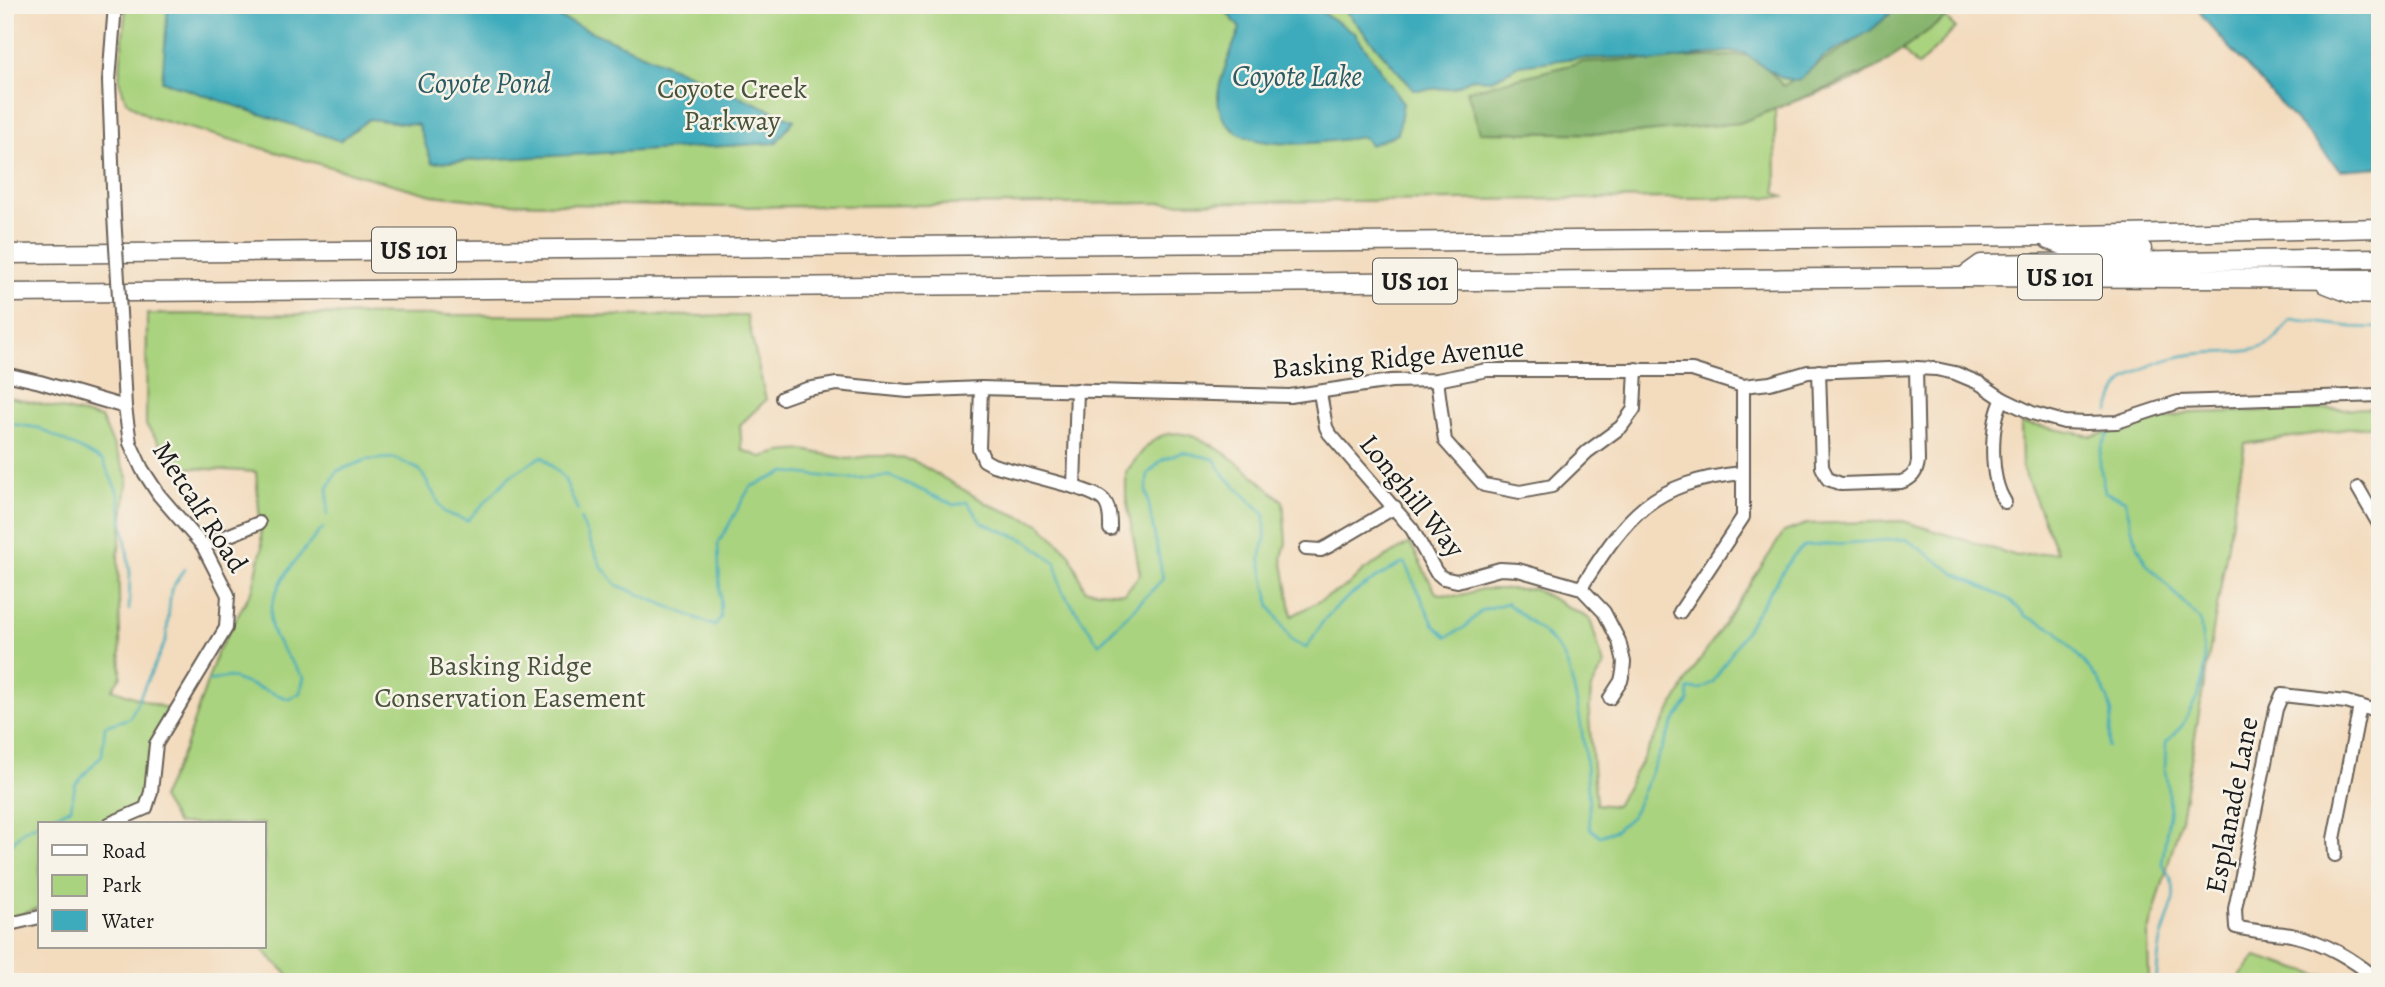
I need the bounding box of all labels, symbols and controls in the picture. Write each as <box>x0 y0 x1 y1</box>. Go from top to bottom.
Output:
water label: Coyote Lake <box>1232 56 1362 96</box>
water label: Coyote Pond <box>417 63 551 103</box>
park label: Coyote Creek Parkway <box>657 70 807 140</box>
road number: US 101 <box>372 228 456 272</box>
road number: US 101 <box>2018 254 2102 300</box>
road number: US 101 <box>1373 258 1457 304</box>
street label: Basking Ridge Avenue <box>1270 328 1526 388</box>
street label: Longhill Way <box>1351 426 1474 566</box>
street label: Metcalf Road <box>143 434 257 581</box>
park label: Basking Ridge Conservation Easement <box>374 647 646 717</box>
street label: Esplanade Lane <box>2196 713 2268 897</box>
legend <box>38 822 266 948</box>
text: Road <box>102 837 146 865</box>
text: Park <box>102 871 142 899</box>
text: Water <box>101 907 154 935</box>

